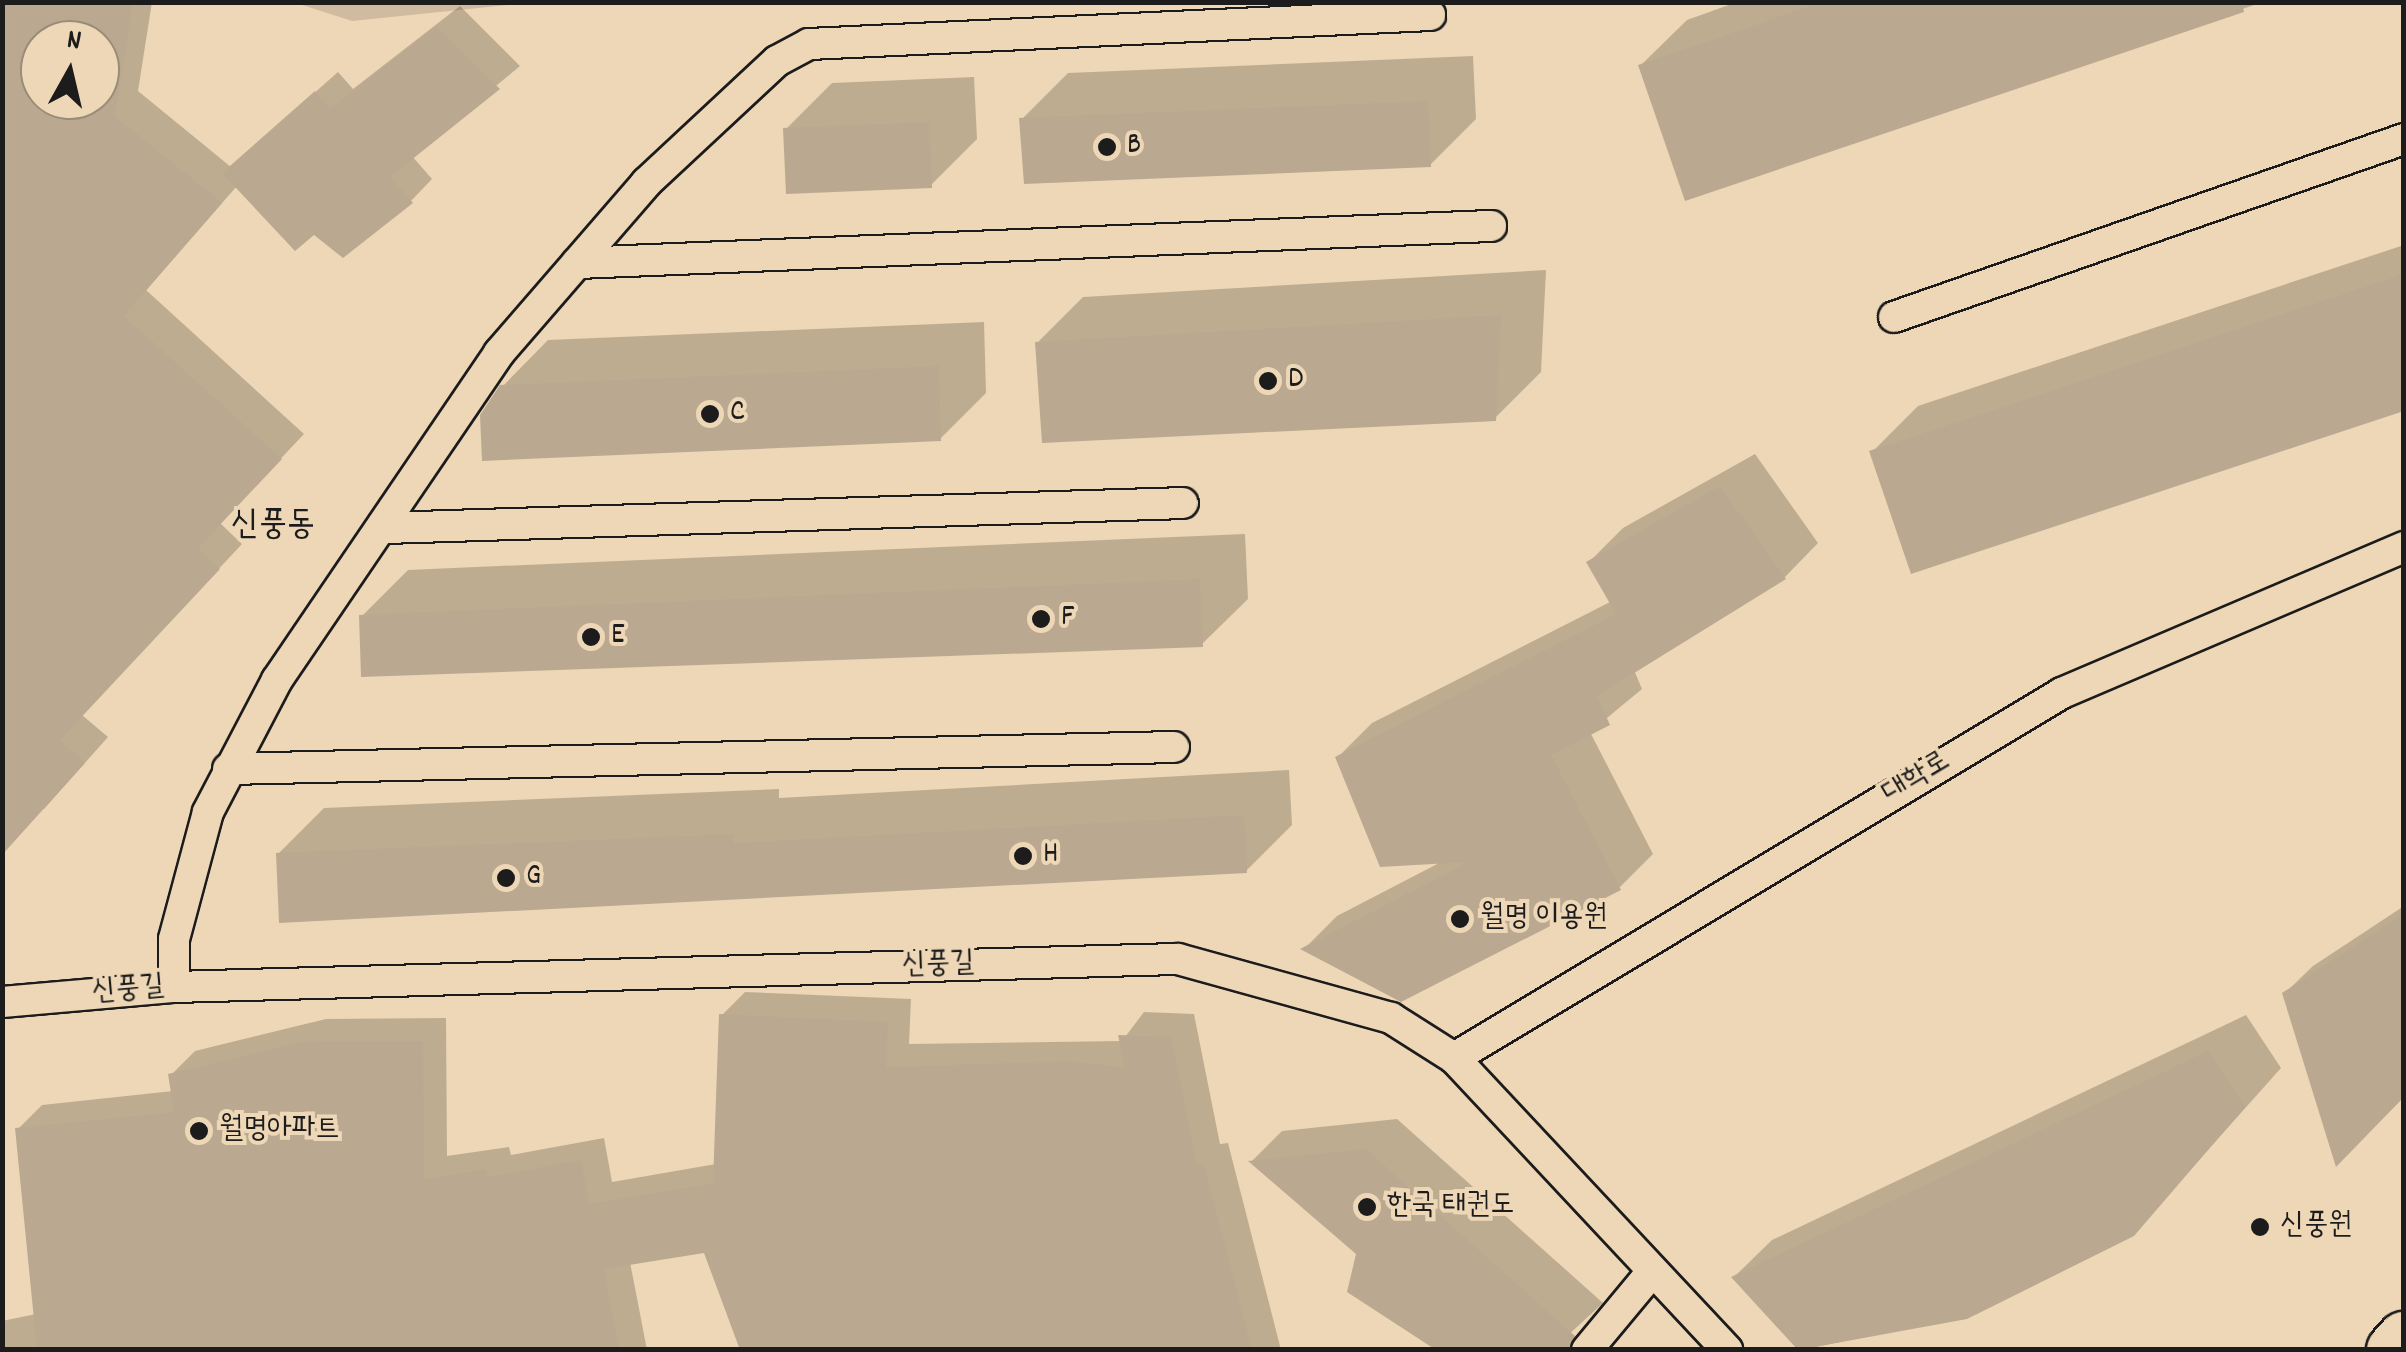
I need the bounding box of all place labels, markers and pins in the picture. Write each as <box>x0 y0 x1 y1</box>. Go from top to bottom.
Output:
place label: B <box>1127 129 1141 165</box>
marker: B <box>1096 136 1118 158</box>
place label: D <box>1288 363 1303 399</box>
marker: D <box>1257 370 1279 392</box>
place label: C <box>730 396 745 432</box>
marker: C <box>699 403 721 425</box>
place label: F <box>1061 601 1074 637</box>
marker: F <box>1030 608 1052 630</box>
place label: E <box>611 619 625 655</box>
marker: E <box>580 626 602 648</box>
place label: H <box>1043 838 1058 874</box>
marker: H <box>1012 845 1034 867</box>
place label: G <box>526 860 541 896</box>
marker: G <box>495 867 517 889</box>
place label: 월명 이용원 <box>1480 901 1608 937</box>
marker: 월명 이용원 <box>1449 908 1471 930</box>
place label: 월명아파트 <box>219 1113 340 1149</box>
marker: 월명아파트 <box>188 1120 210 1142</box>
place label: 한국 태권도 <box>1387 1189 1515 1225</box>
marker: 한국 태권도 <box>1356 1196 1378 1218</box>
place label: 신풍원 <box>2280 1209 2352 1245</box>
marker: 신풍원 <box>2249 1216 2271 1238</box>

